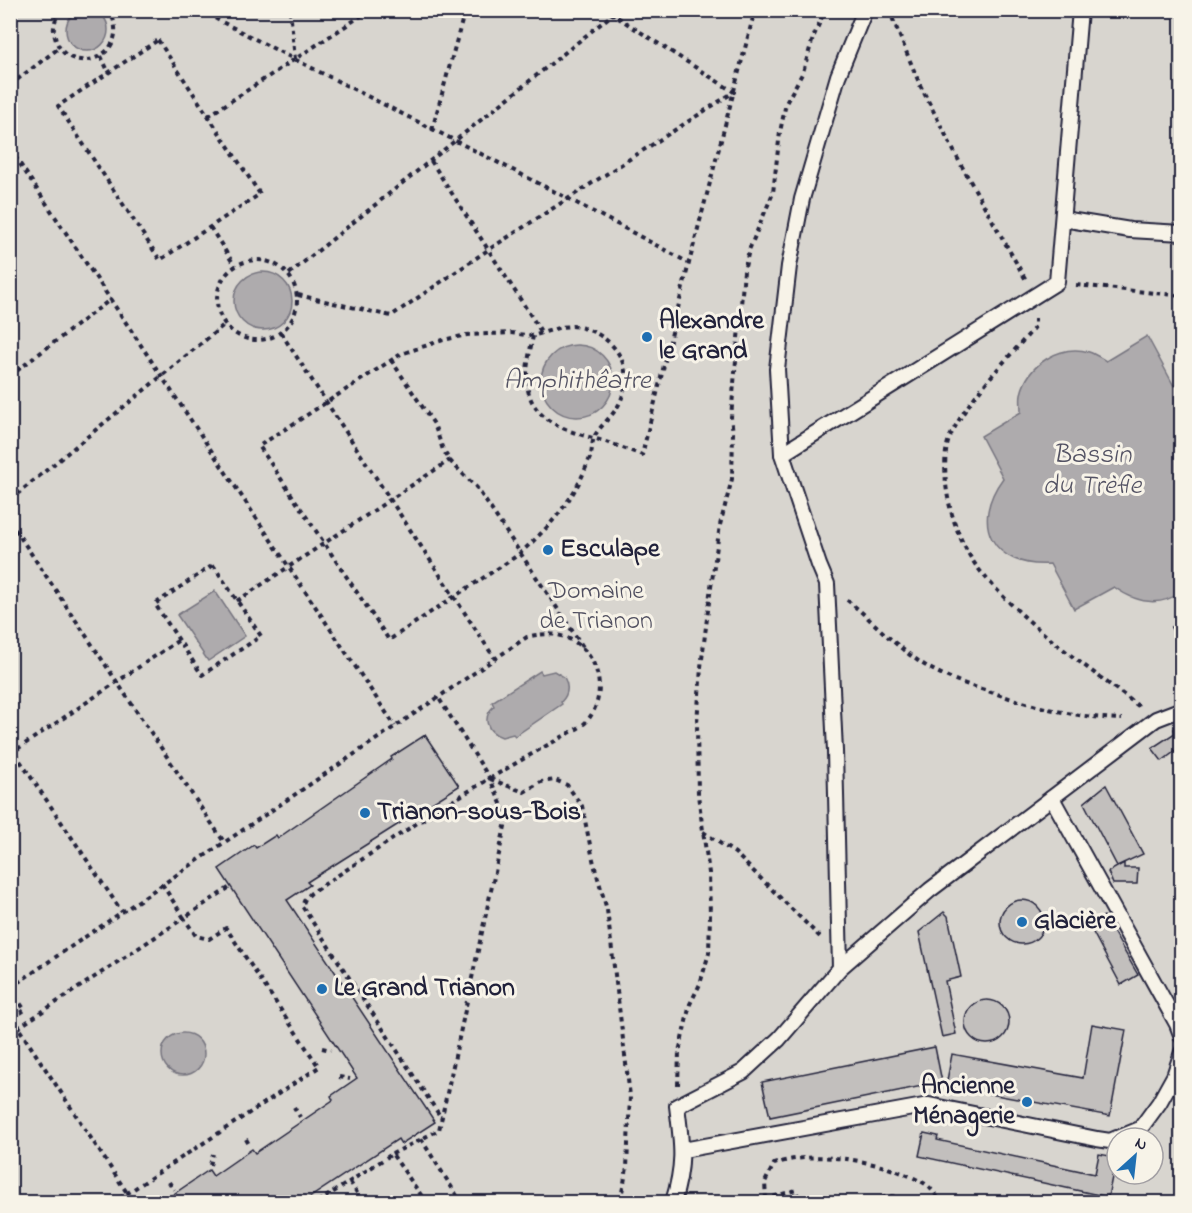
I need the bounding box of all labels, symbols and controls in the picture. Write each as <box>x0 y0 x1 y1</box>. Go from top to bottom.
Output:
place label: Alexandre le Grand <box>659 303 765 371</box>
marker: Alexandre le Grand <box>640 330 654 344</box>
water label: Amphithêatre <box>503 362 653 401</box>
water label: Bassin du Trèfle <box>1043 436 1143 506</box>
place label: Esculape <box>560 531 661 569</box>
marker: Esculape <box>541 543 555 557</box>
park label: Domaine de Trianon <box>539 573 653 641</box>
place label: Trianon-sous-Bois <box>377 794 581 832</box>
marker: Trianon-sous-Bois <box>358 806 372 820</box>
place label: Glacière <box>1034 903 1118 941</box>
marker: Glacière <box>1015 915 1029 929</box>
place label: Le Grand Trianon <box>334 970 515 1008</box>
marker: Le Grand Trianon <box>315 982 329 996</box>
place label: Ancienne Ménagerie <box>913 1068 1016 1137</box>
marker: Ancienne Ménagerie <box>1020 1095 1034 1109</box>
north arrow <box>1105 1126 1165 1186</box>
text: N <box>1131 1131 1151 1158</box>

